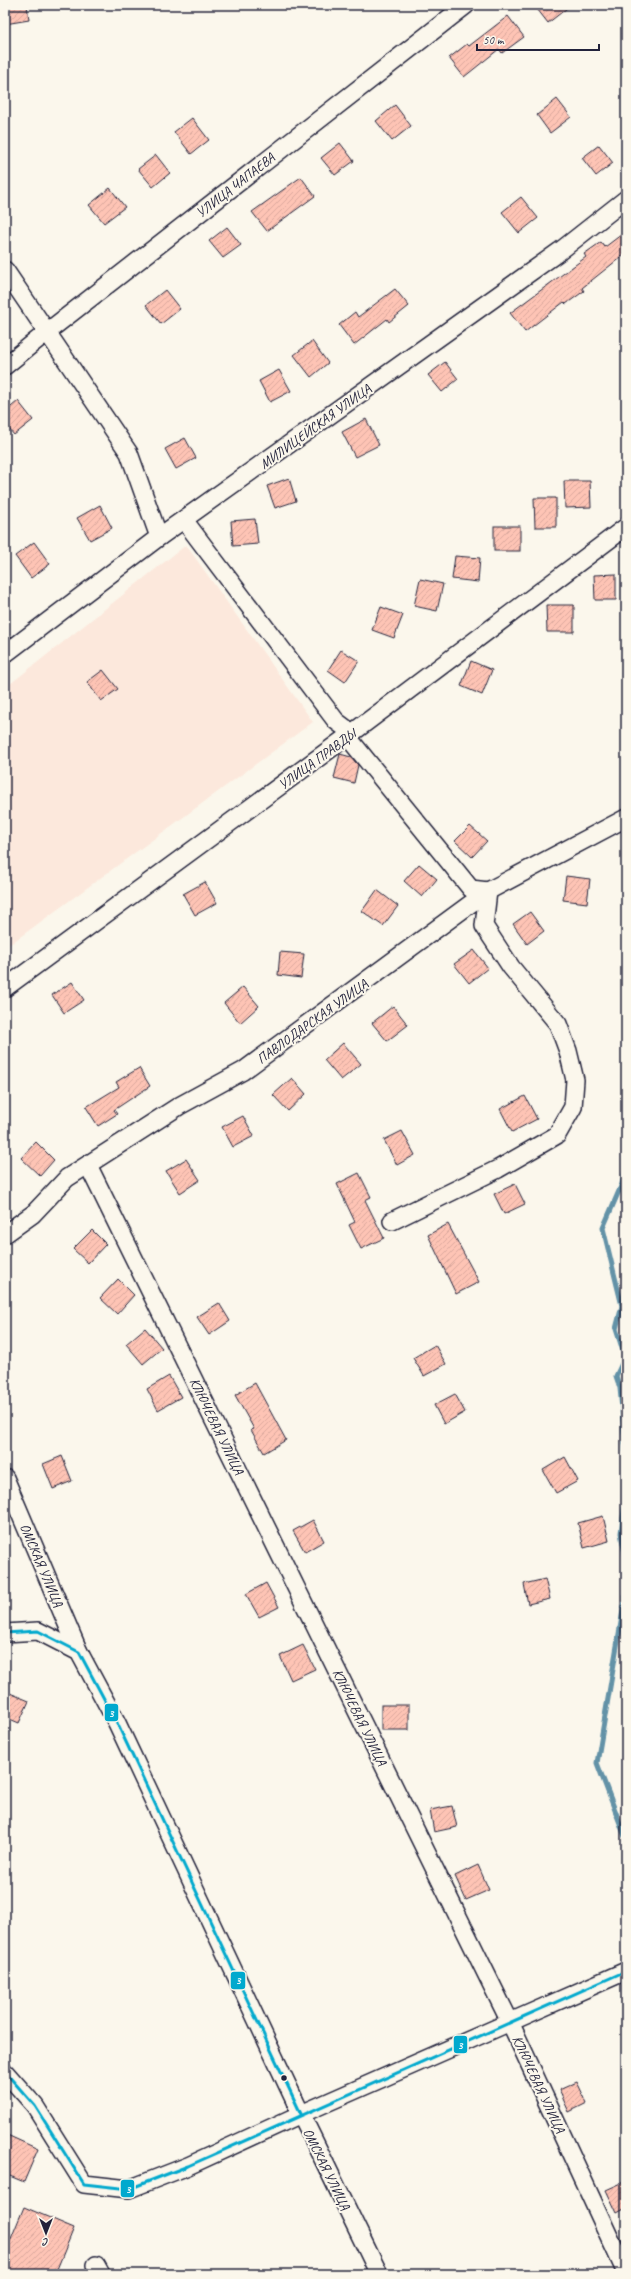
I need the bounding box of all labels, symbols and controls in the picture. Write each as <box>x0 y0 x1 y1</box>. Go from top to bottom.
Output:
scale bar <box>477 26 599 52</box>
text: 50 m <box>483 32 505 48</box>
street label: УЛИЦА ЧАПАЕВА <box>193 149 279 221</box>
street label: МИЛИЦЕЙСКАЯ УЛИЦА <box>256 380 375 472</box>
street label: УЛИЦА ПРАВДЫ <box>275 724 362 793</box>
street label: ПАВЛОДАРСКАЯ УЛИЦА <box>253 975 372 1067</box>
street label: КЛЮЧЕВАЯ УЛИЦА <box>186 1375 248 1478</box>
street label: ОМСКАЯ УЛИЦА <box>16 1521 67 1610</box>
street label: КЛЮЧЕВАЯ УЛИЦА <box>329 1666 391 1769</box>
line badge: 3 <box>104 1703 119 1722</box>
text: 3 <box>109 1706 115 1720</box>
line badge: 3 <box>230 1971 246 1990</box>
text: 3 <box>236 1973 242 1987</box>
street label: КЛЮЧЕВАЯ УЛИЦА <box>509 2033 569 2136</box>
line badge: 3 <box>453 2035 468 2054</box>
text: 3 <box>458 2038 464 2052</box>
unlabelled marker <box>279 2073 289 2083</box>
street label: ОМСКАЯ УЛИЦА <box>299 2126 354 2214</box>
line badge: 3 <box>120 2179 135 2198</box>
text: 3 <box>126 2182 132 2196</box>
north arrow <box>26 2213 66 2253</box>
text: С <box>42 2236 49 2250</box>

